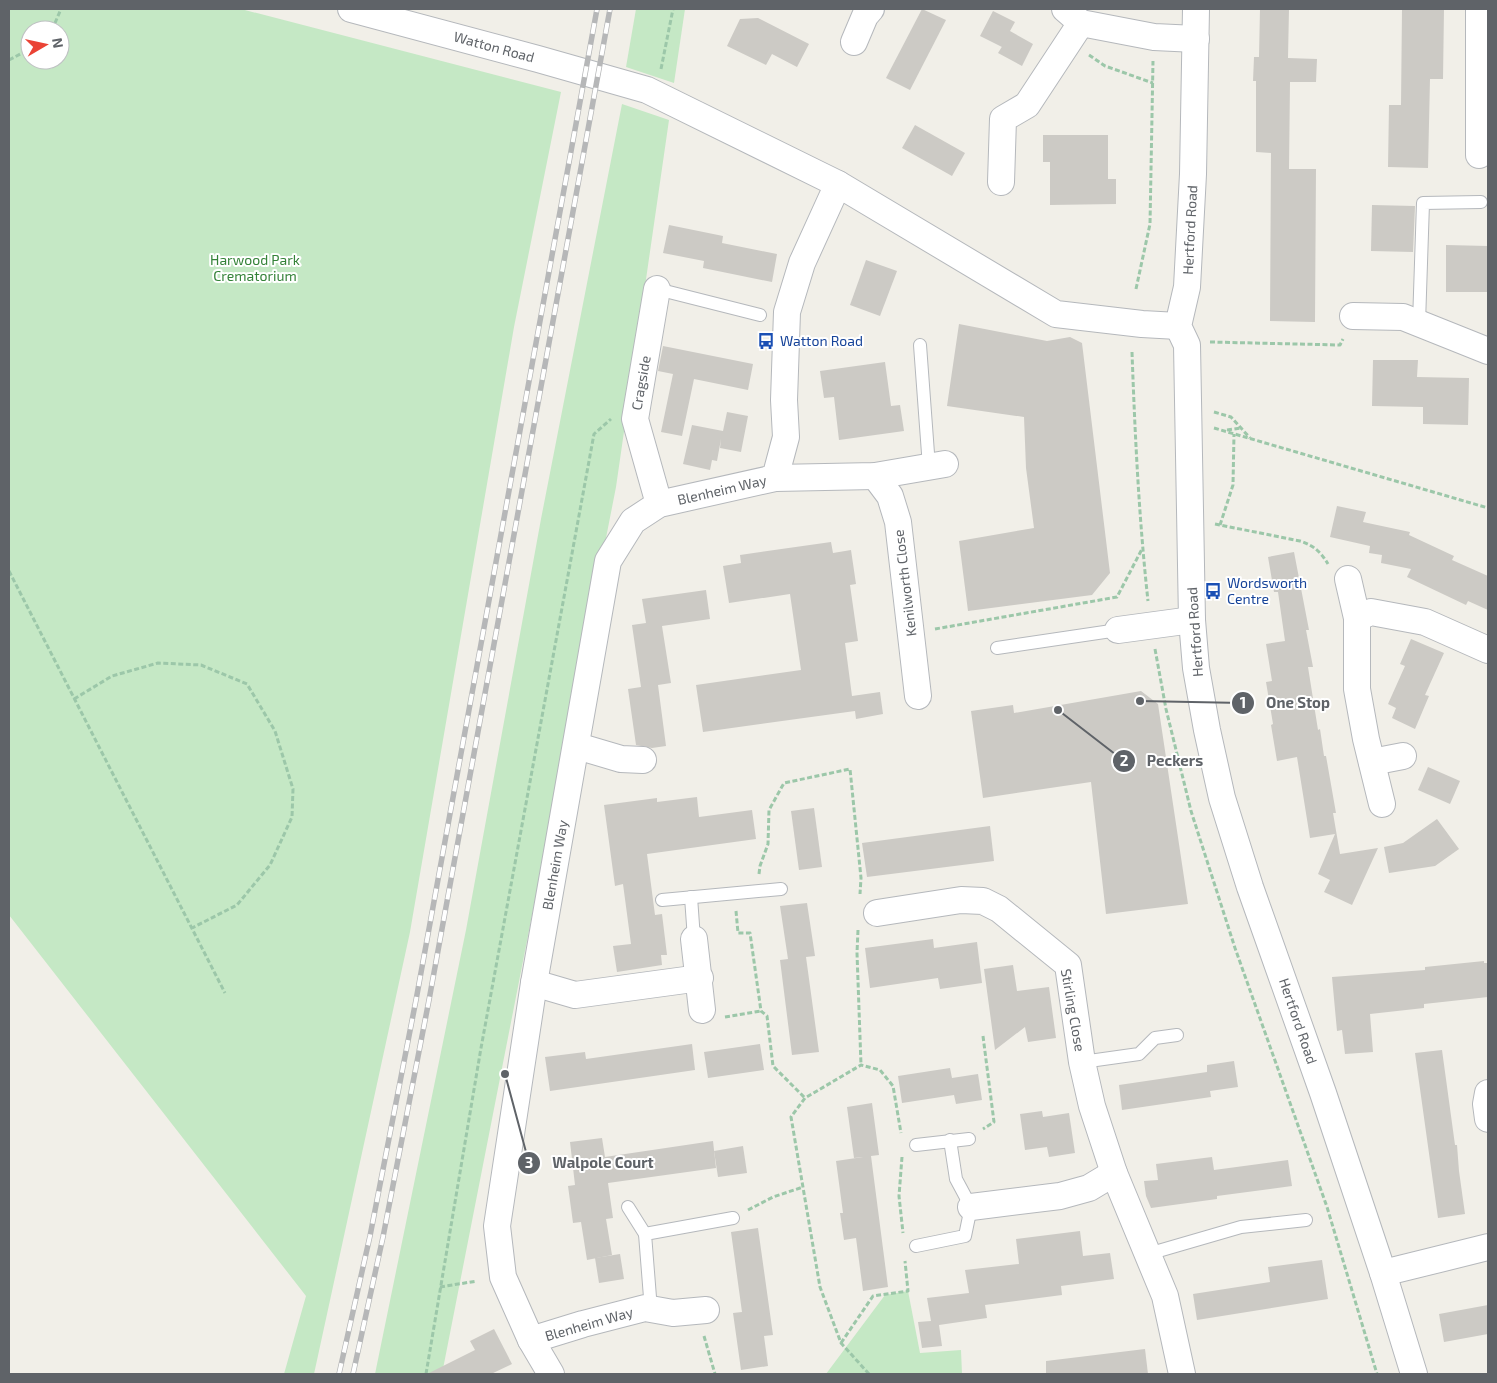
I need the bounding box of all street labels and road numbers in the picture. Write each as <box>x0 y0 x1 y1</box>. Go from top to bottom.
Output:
street label: Watton Road <box>452 28 536 65</box>
street label: Hertford Road <box>1179 185 1200 275</box>
street label: Cragside <box>627 354 654 412</box>
street label: Blenheim Way <box>676 471 769 508</box>
street label: Kenilworth Close <box>890 529 919 637</box>
street label: Hertford Road <box>1183 587 1206 677</box>
street label: Blenheim Way <box>538 818 571 911</box>
street label: Stirling Close <box>1058 967 1089 1053</box>
street label: Hertford Road <box>1276 976 1321 1066</box>
street label: Blenheim Way <box>543 1303 636 1344</box>

